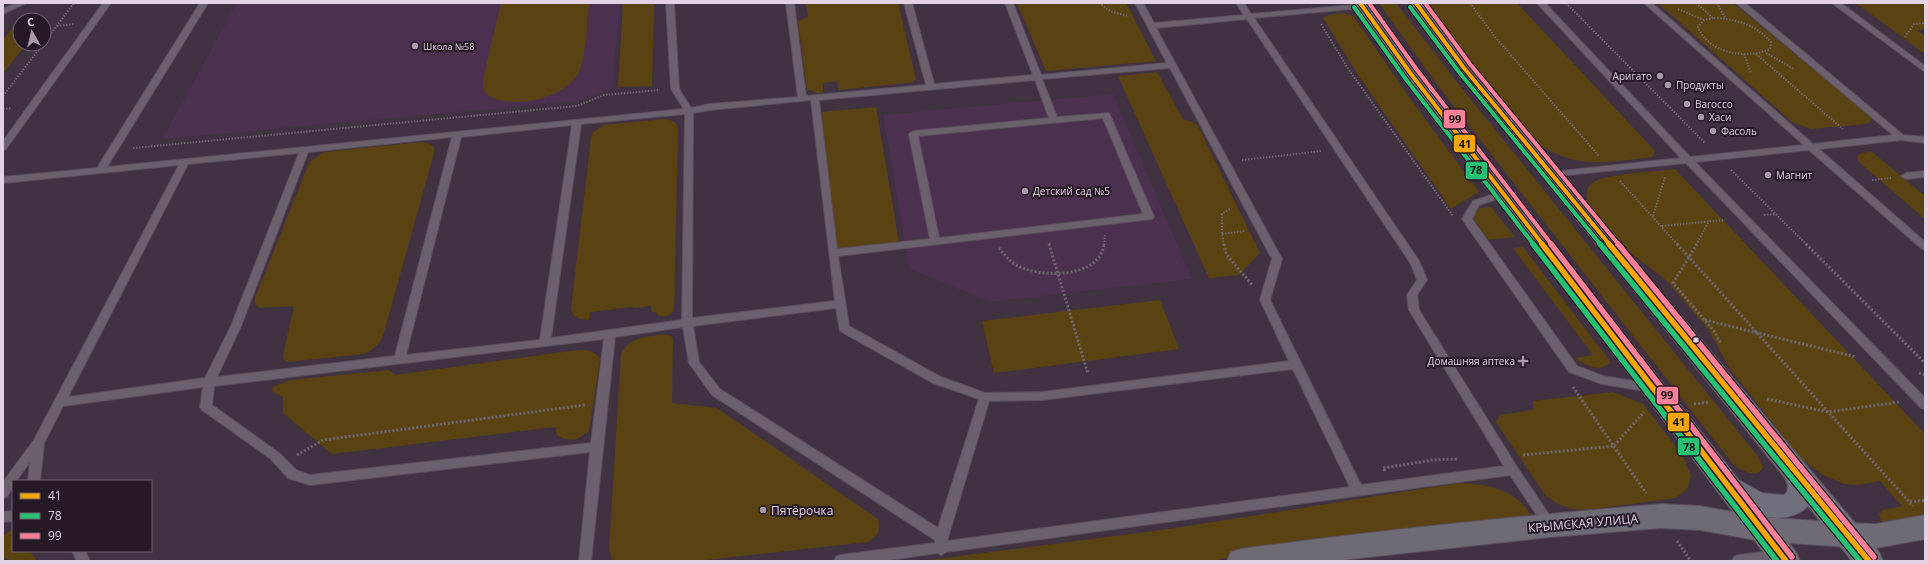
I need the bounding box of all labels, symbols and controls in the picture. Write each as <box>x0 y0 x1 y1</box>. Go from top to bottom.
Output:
north arrow <box>12 12 52 52</box>
text: С <box>26 14 35 30</box>
place label: Школа №58 <box>423 40 474 53</box>
marker: Школа №58 <box>410 41 420 51</box>
place label: Аригато <box>1613 69 1652 83</box>
marker: Аригато <box>1655 71 1665 81</box>
place label: Продукты <box>1676 78 1724 92</box>
marker: Продукты <box>1663 80 1673 90</box>
place label: Barocco <box>1695 97 1733 111</box>
marker: Barocco <box>1682 99 1692 109</box>
line badge: 99 <box>1443 109 1466 129</box>
place label: Хаси <box>1709 110 1731 124</box>
text: 99 <box>1449 111 1461 126</box>
marker: Хаси <box>1696 112 1706 122</box>
place label: Фасоль <box>1721 124 1757 138</box>
marker: Фасоль <box>1708 126 1718 136</box>
line badge: 41 <box>1453 134 1476 153</box>
text: 41 <box>1459 136 1471 151</box>
line badge: 78 <box>1465 161 1488 180</box>
text: 78 <box>1470 162 1482 177</box>
place label: Магнит <box>1776 168 1813 182</box>
marker: Магнит <box>1763 170 1773 180</box>
place label: Детский сад №5 <box>1033 184 1110 198</box>
marker: Детский сад №5 <box>1020 186 1030 196</box>
unlabelled marker <box>1691 335 1701 345</box>
place label: Домашняя аптека <box>1428 354 1515 368</box>
marker: Домашняя аптека <box>1518 356 1528 366</box>
line badge: 99 <box>1656 386 1679 405</box>
text: 99 <box>1661 387 1673 402</box>
line badge: 41 <box>1667 412 1690 432</box>
text: 41 <box>1673 414 1685 429</box>
line badge: 78 <box>1677 437 1700 456</box>
text: 78 <box>1683 439 1695 454</box>
legend <box>12 480 152 552</box>
text: 41 <box>48 487 62 504</box>
place label: Пятёрочка <box>771 502 833 519</box>
marker: Пятёрочка <box>758 505 768 515</box>
text: 78 <box>48 507 62 524</box>
street label: КРЫМСКАЯ УЛИЦА <box>1527 510 1639 536</box>
text: 99 <box>48 527 62 544</box>

